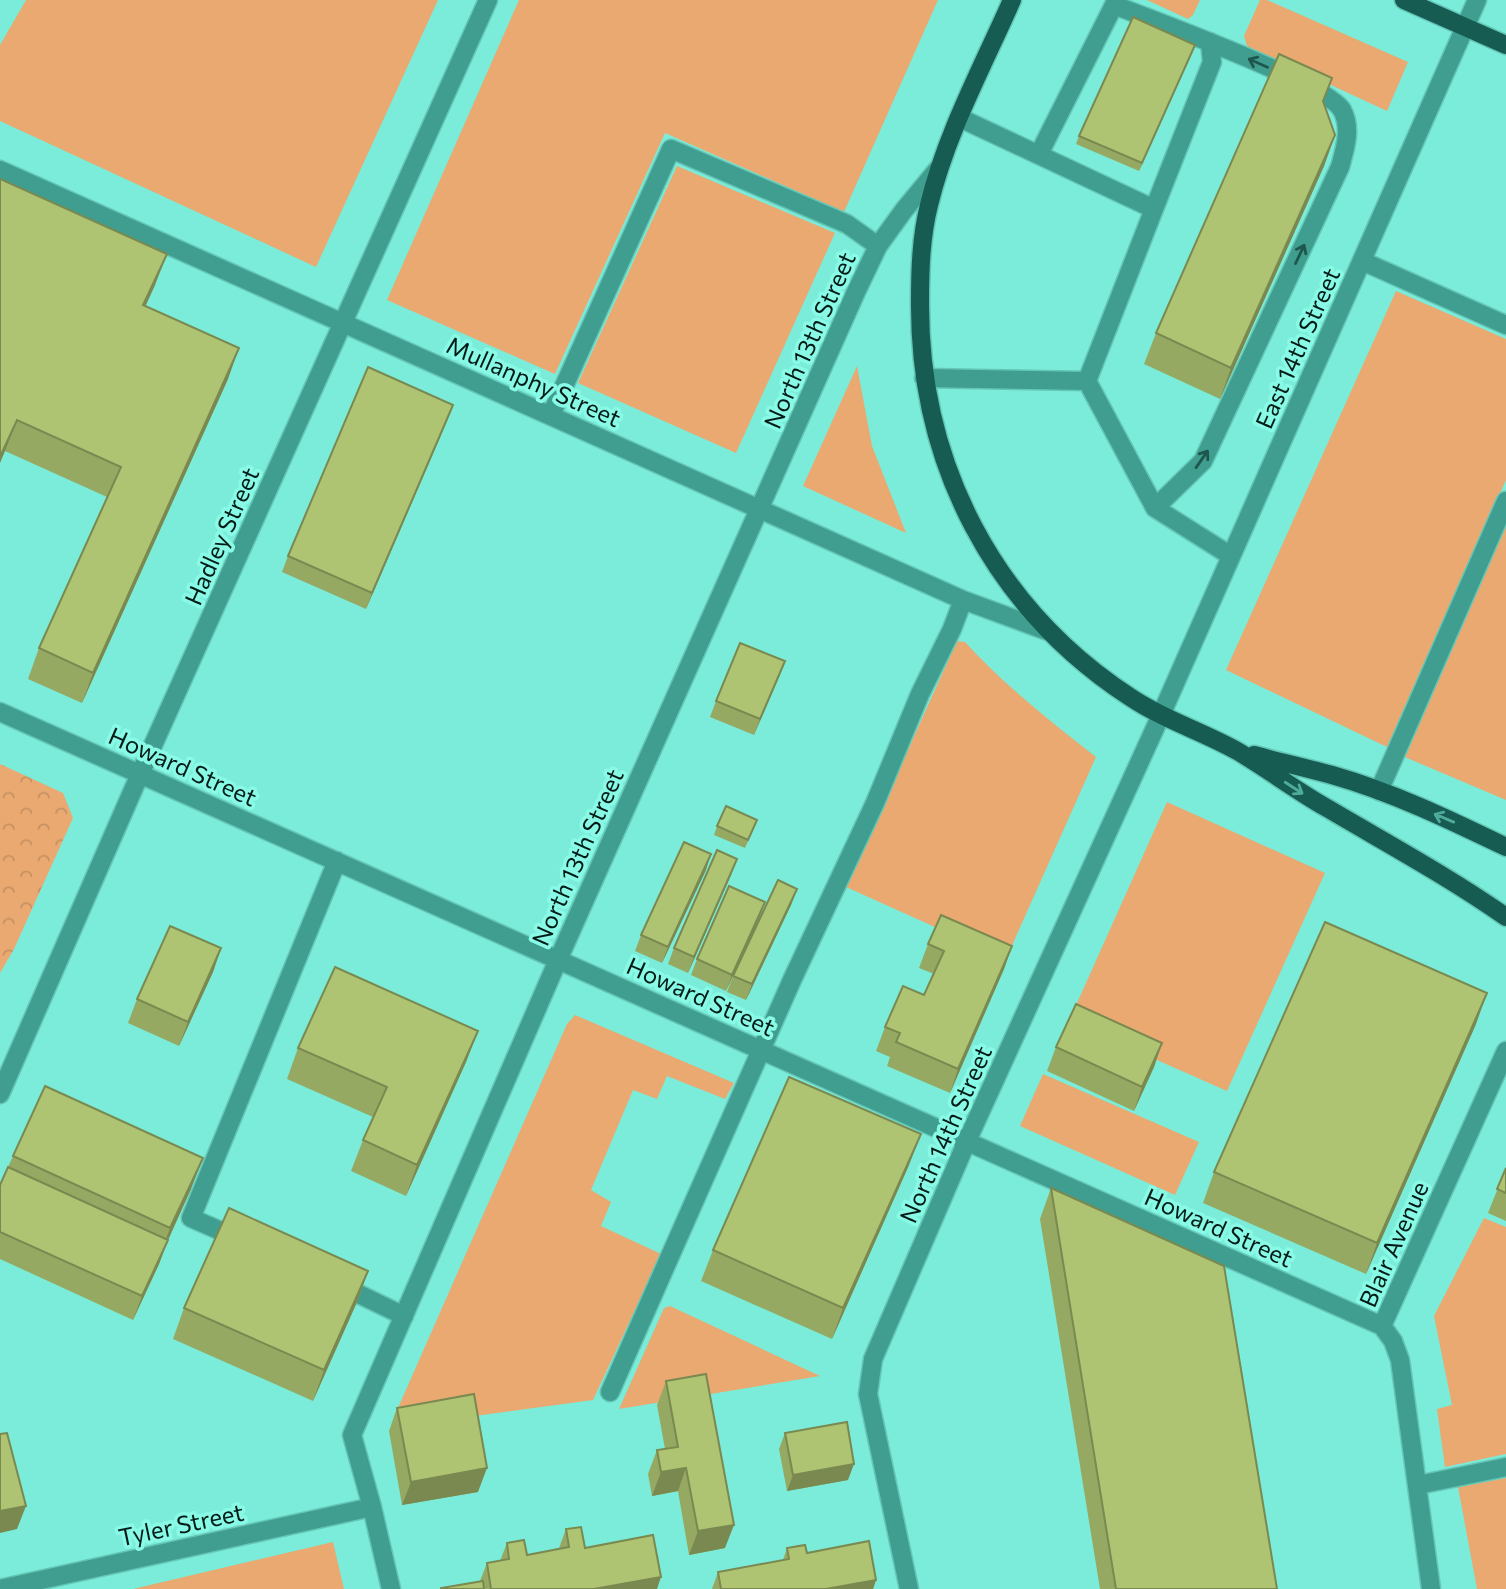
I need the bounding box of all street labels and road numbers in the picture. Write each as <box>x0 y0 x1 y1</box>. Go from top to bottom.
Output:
street label: North 13th Street <box>757 247 861 433</box>
street label: East 14th Street <box>1249 263 1345 433</box>
street label: Mullanphy Street <box>443 330 626 432</box>
street label: Hadley Street <box>178 462 264 609</box>
street label: Howard Street <box>105 720 262 812</box>
street label: North 13th Street <box>525 764 629 950</box>
street label: Howard Street <box>623 950 780 1042</box>
street label: North 14th Street <box>893 1041 997 1227</box>
street label: Blair Avenue <box>1352 1177 1434 1311</box>
street label: Howard Street <box>1141 1181 1298 1273</box>
street label: Tyler Street <box>116 1497 246 1551</box>

